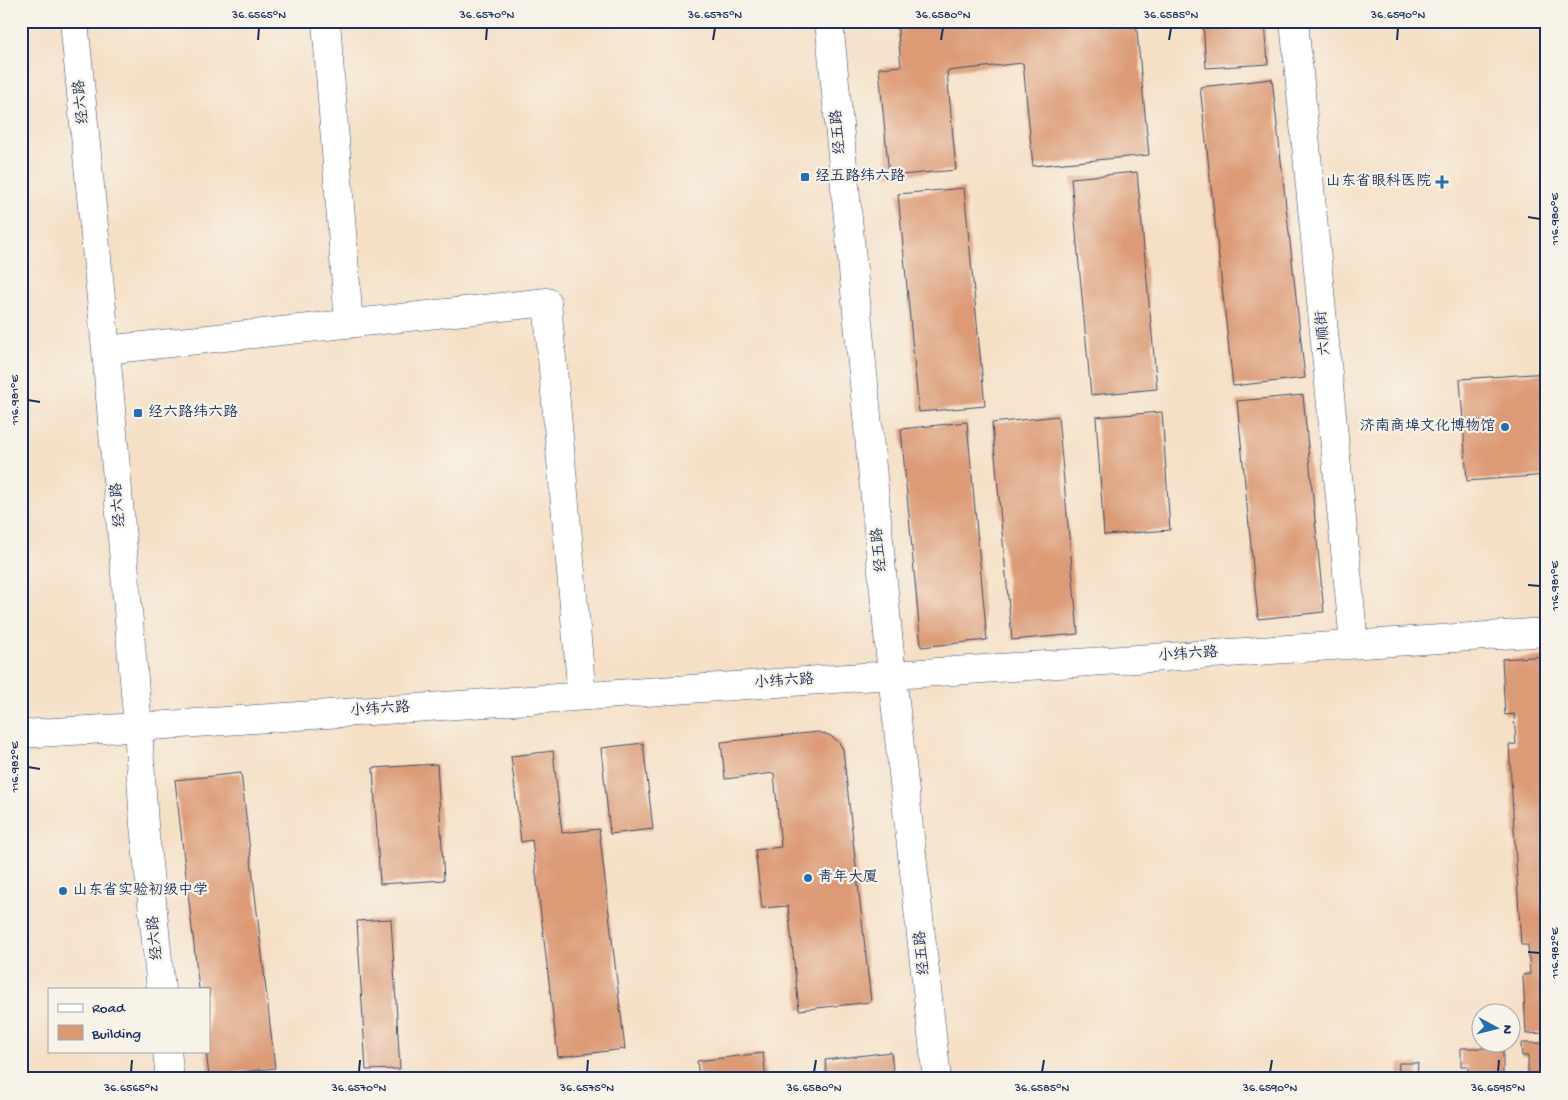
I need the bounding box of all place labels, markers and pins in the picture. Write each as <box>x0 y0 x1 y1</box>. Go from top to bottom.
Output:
place label: 经五路纬六路 <box>815 167 905 186</box>
marker: 经五路纬六路 <box>799 171 811 183</box>
place label: 山东省眼科医院 <box>1326 172 1431 191</box>
marker: 山东省眼科医院 <box>1435 175 1449 189</box>
place label: 经六路纬六路 <box>148 403 238 422</box>
marker: 经六路纬六路 <box>132 407 144 419</box>
place label: 济南商埠文化博物馆 <box>1360 417 1495 436</box>
marker: 济南商埠文化博物馆 <box>1499 421 1511 433</box>
place label: 青年大厦 <box>818 869 878 887</box>
marker: 青年大厦 <box>802 872 814 884</box>
place label: 山东省实验初级中学 <box>73 881 208 900</box>
marker: 山东省实验初级中学 <box>57 885 69 897</box>

